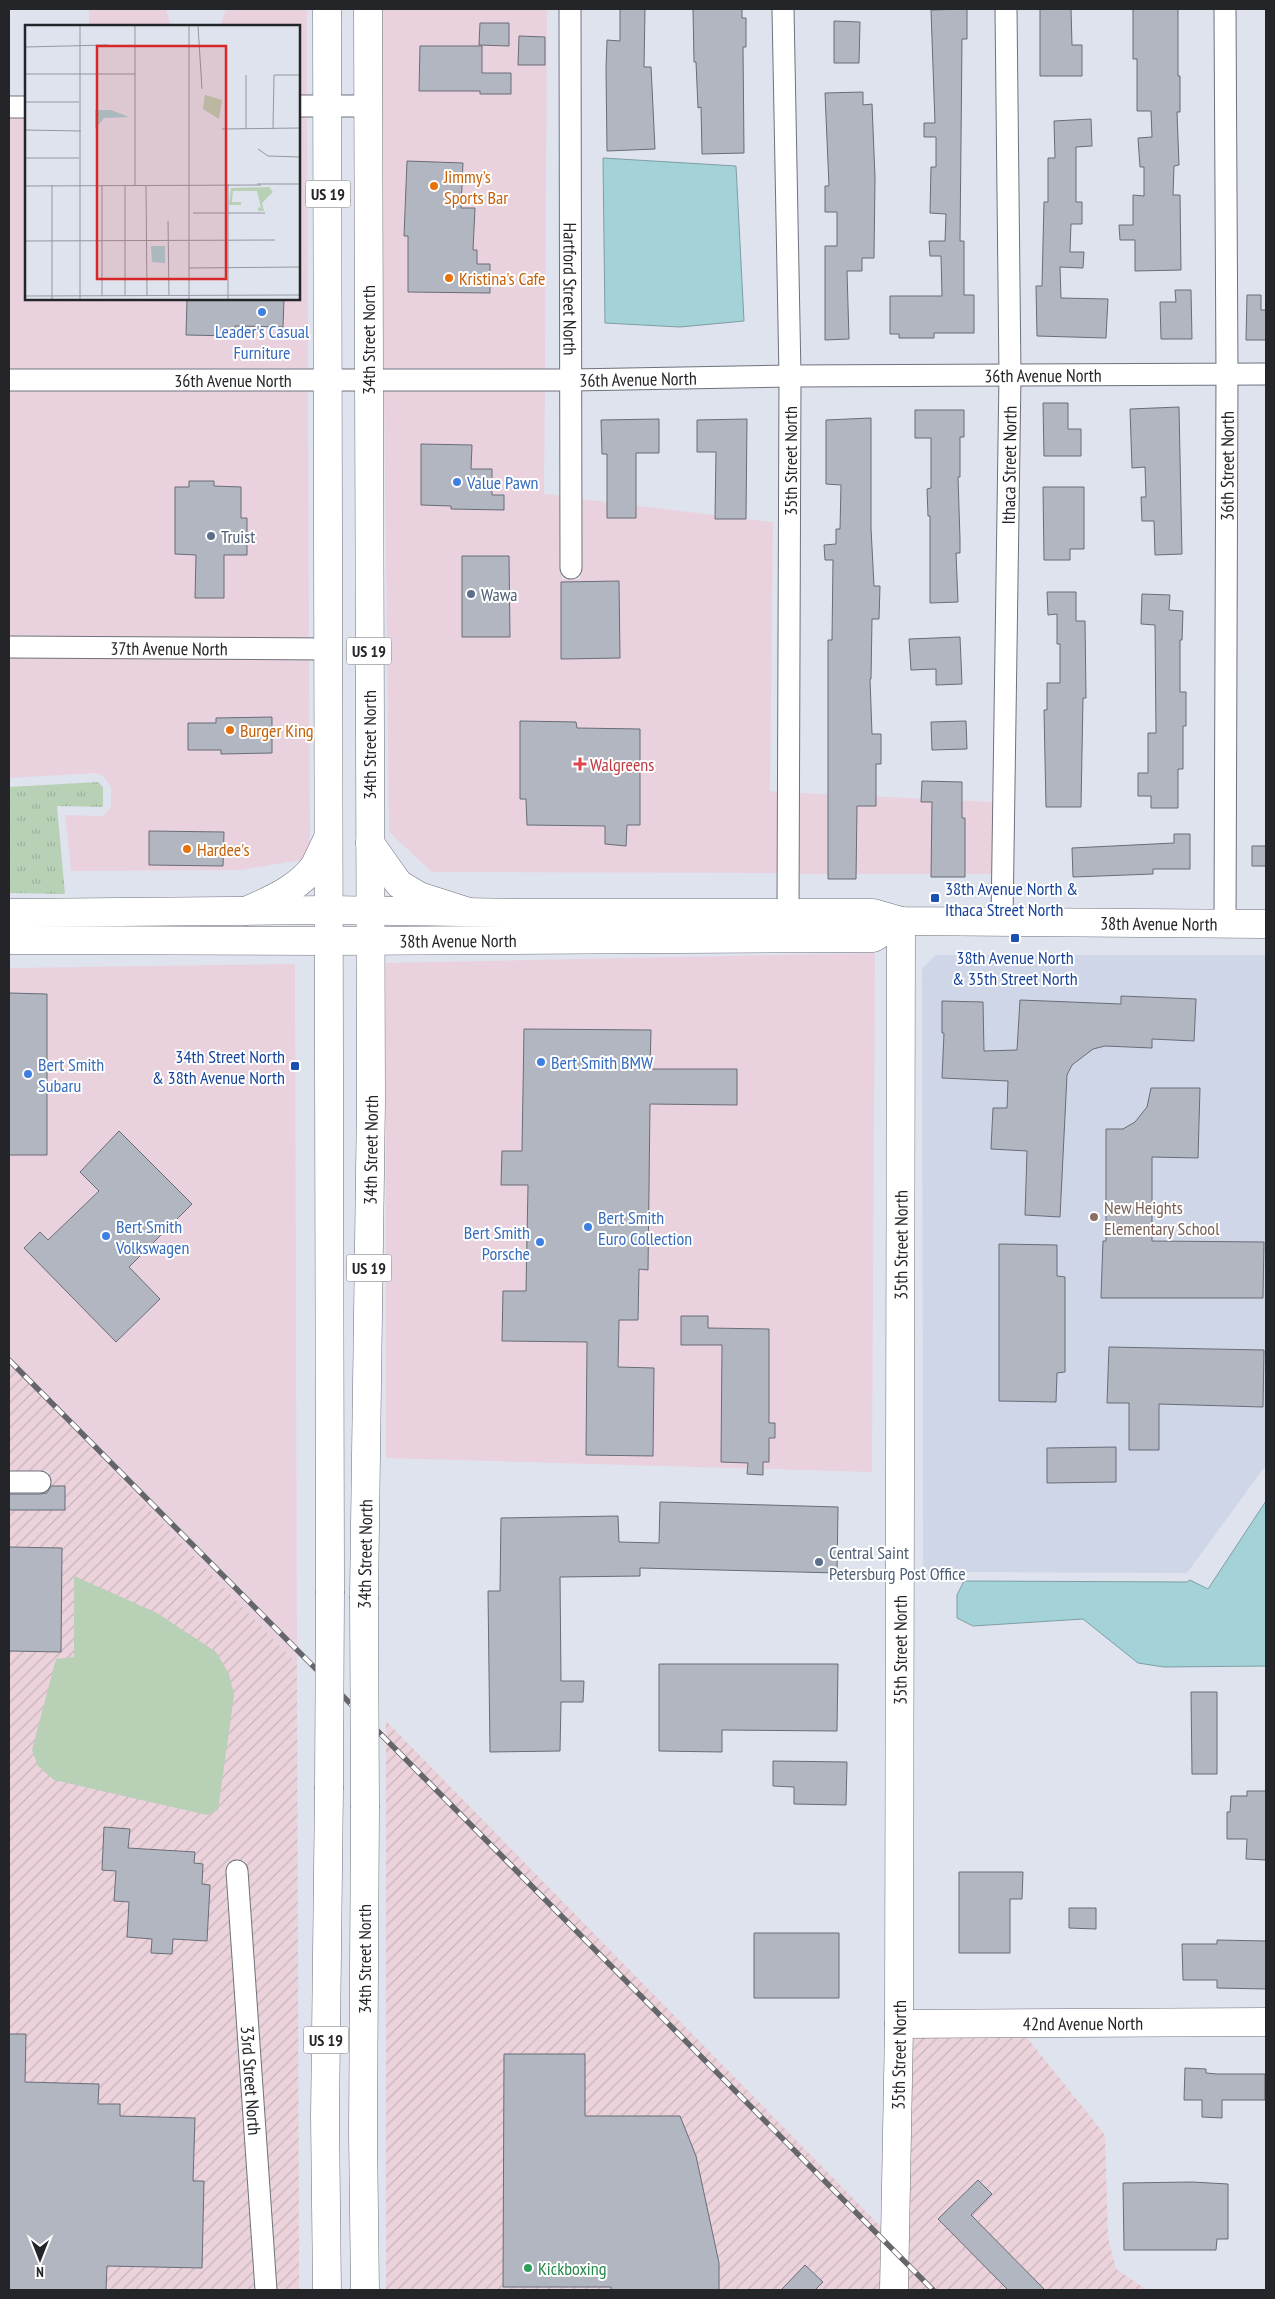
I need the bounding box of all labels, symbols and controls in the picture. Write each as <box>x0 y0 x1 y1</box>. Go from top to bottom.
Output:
inset map <box>25 25 300 300</box>
place label: Jimmy's Sports Bar <box>443 165 508 209</box>
road number: US 19 <box>306 180 350 208</box>
marker: Jimmy's Sports Bar <box>428 180 440 192</box>
street label: Hartford Street North <box>559 223 582 355</box>
place label: Kristina's Cafe <box>459 267 546 290</box>
marker: Kristina's Cafe <box>443 272 455 284</box>
street label: 34th Street North <box>357 285 380 395</box>
marker: Leader's Casual Furniture <box>256 306 268 318</box>
place label: Leader's Casual Furniture <box>215 320 310 364</box>
street label: 36th Avenue North <box>984 363 1102 387</box>
street label: 36th Avenue North <box>579 366 697 391</box>
street label: 36th Avenue North <box>174 369 292 392</box>
street label: 35th Street North <box>779 406 802 516</box>
street label: Ithaca Street North <box>996 406 1021 525</box>
street label: 36th Street North <box>1215 411 1238 521</box>
place label: Value Pawn <box>466 471 538 494</box>
marker: Value Pawn <box>451 476 463 488</box>
place label: Truist <box>221 525 255 548</box>
marker: Truist <box>205 530 217 542</box>
place label: Wawa <box>481 583 518 606</box>
marker: Wawa <box>465 588 477 600</box>
street label: 37th Avenue North <box>110 636 228 660</box>
road number: US 19 <box>346 637 392 664</box>
street label: 34th Street North <box>358 690 381 800</box>
place label: Burger King <box>240 719 314 742</box>
marker: Burger King <box>224 724 236 736</box>
place label: Walgreens <box>590 753 654 776</box>
marker: Walgreens <box>574 758 586 770</box>
place label: Hardee's <box>197 838 249 861</box>
marker: Hardee's <box>181 843 193 855</box>
place label: 38th Avenue North & Ithaca Street North <box>945 877 1078 921</box>
marker: 38th Avenue North & Ithaca Street North <box>929 892 941 904</box>
street label: 38th Avenue North <box>1100 911 1218 935</box>
street label: 38th Avenue North <box>399 928 517 952</box>
marker: 38th Avenue North & 35th Street North <box>1009 932 1021 944</box>
place label: 38th Avenue North & 35th Street North <box>952 946 1078 990</box>
place label: 34th Street North & 38th Avenue North <box>152 1045 285 1089</box>
place label: Bert Smith BMW <box>551 1051 653 1074</box>
place label: Bert Smith Subaru <box>38 1053 104 1097</box>
marker: Bert Smith BMW <box>535 1056 547 1068</box>
marker: 34th Street North & 38th Avenue North <box>289 1060 301 1072</box>
marker: Bert Smith Subaru <box>22 1068 34 1080</box>
street label: 34th Street North <box>358 1095 383 1205</box>
street label: 35th Street North <box>889 1190 912 1300</box>
place label: New Heights Elementary School <box>1104 1196 1220 1240</box>
place label: Bert Smith Euro Collection <box>598 1206 692 1250</box>
marker: New Heights Elementary School <box>1088 1211 1100 1223</box>
place label: Bert Smith Volkswagen <box>115 1215 189 1259</box>
place label: Bert Smith Porsche <box>464 1221 530 1265</box>
marker: Bert Smith Euro Collection <box>582 1221 594 1233</box>
marker: Bert Smith Volkswagen <box>100 1230 112 1242</box>
marker: Bert Smith Porsche <box>534 1236 546 1248</box>
road number: US 19 <box>346 1254 392 1282</box>
street label: 34th Street North <box>353 1499 377 1609</box>
place label: Central Saint Petersburg Post Office <box>829 1541 966 1585</box>
marker: Central Saint Petersburg Post Office <box>813 1556 825 1568</box>
street label: 35th Street North <box>888 1595 911 1705</box>
street label: 34th Street North <box>353 1904 376 2014</box>
street label: 35th Street North <box>886 2000 911 2110</box>
street label: 42nd Avenue North <box>1023 2011 1143 2035</box>
street label: 33rd Street North <box>236 2025 267 2136</box>
road number: US 19 <box>304 2026 348 2054</box>
north arrow <box>15 2234 65 2284</box>
place label: Kickboxing <box>538 2257 606 2280</box>
marker: Kickboxing <box>522 2262 534 2274</box>
text: N <box>36 2263 44 2281</box>

